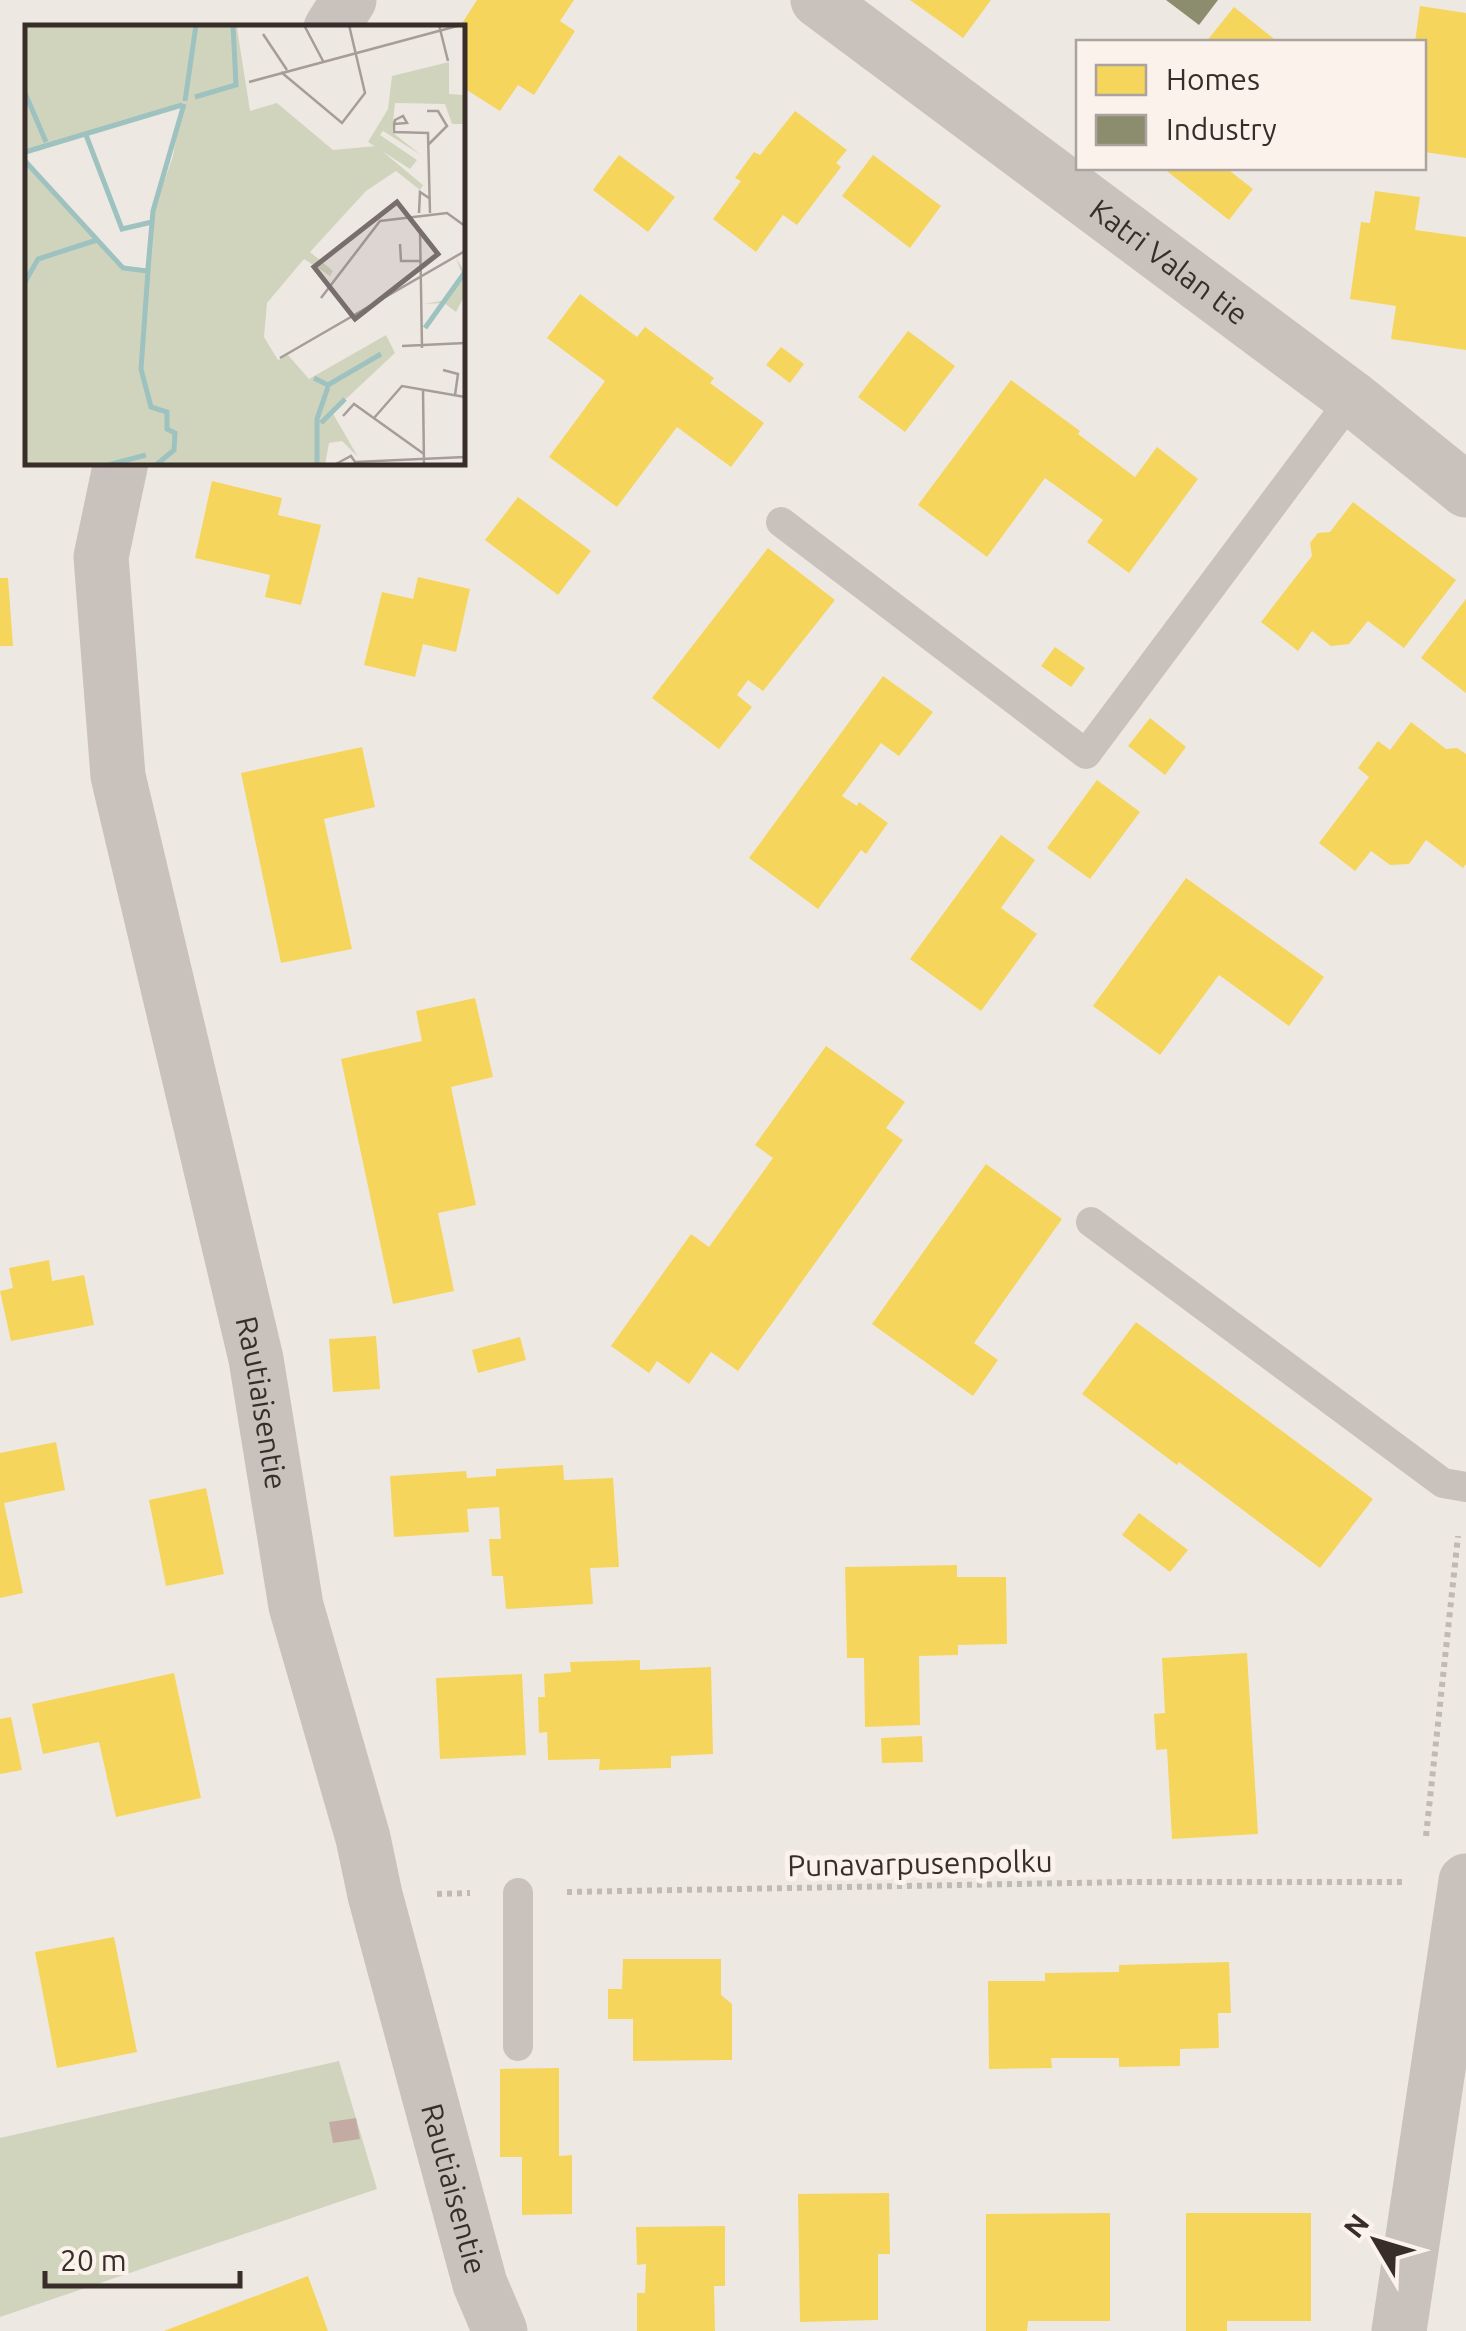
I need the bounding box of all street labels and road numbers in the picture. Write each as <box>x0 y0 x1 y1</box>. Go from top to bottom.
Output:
street label: Katri Valan tie <box>1084 192 1255 332</box>
street label: Rautiaisentie <box>229 1313 294 1492</box>
street label: Punavarpusenpolku <box>787 1844 1053 1882</box>
street label: Rautiaisentie <box>415 2100 494 2278</box>

